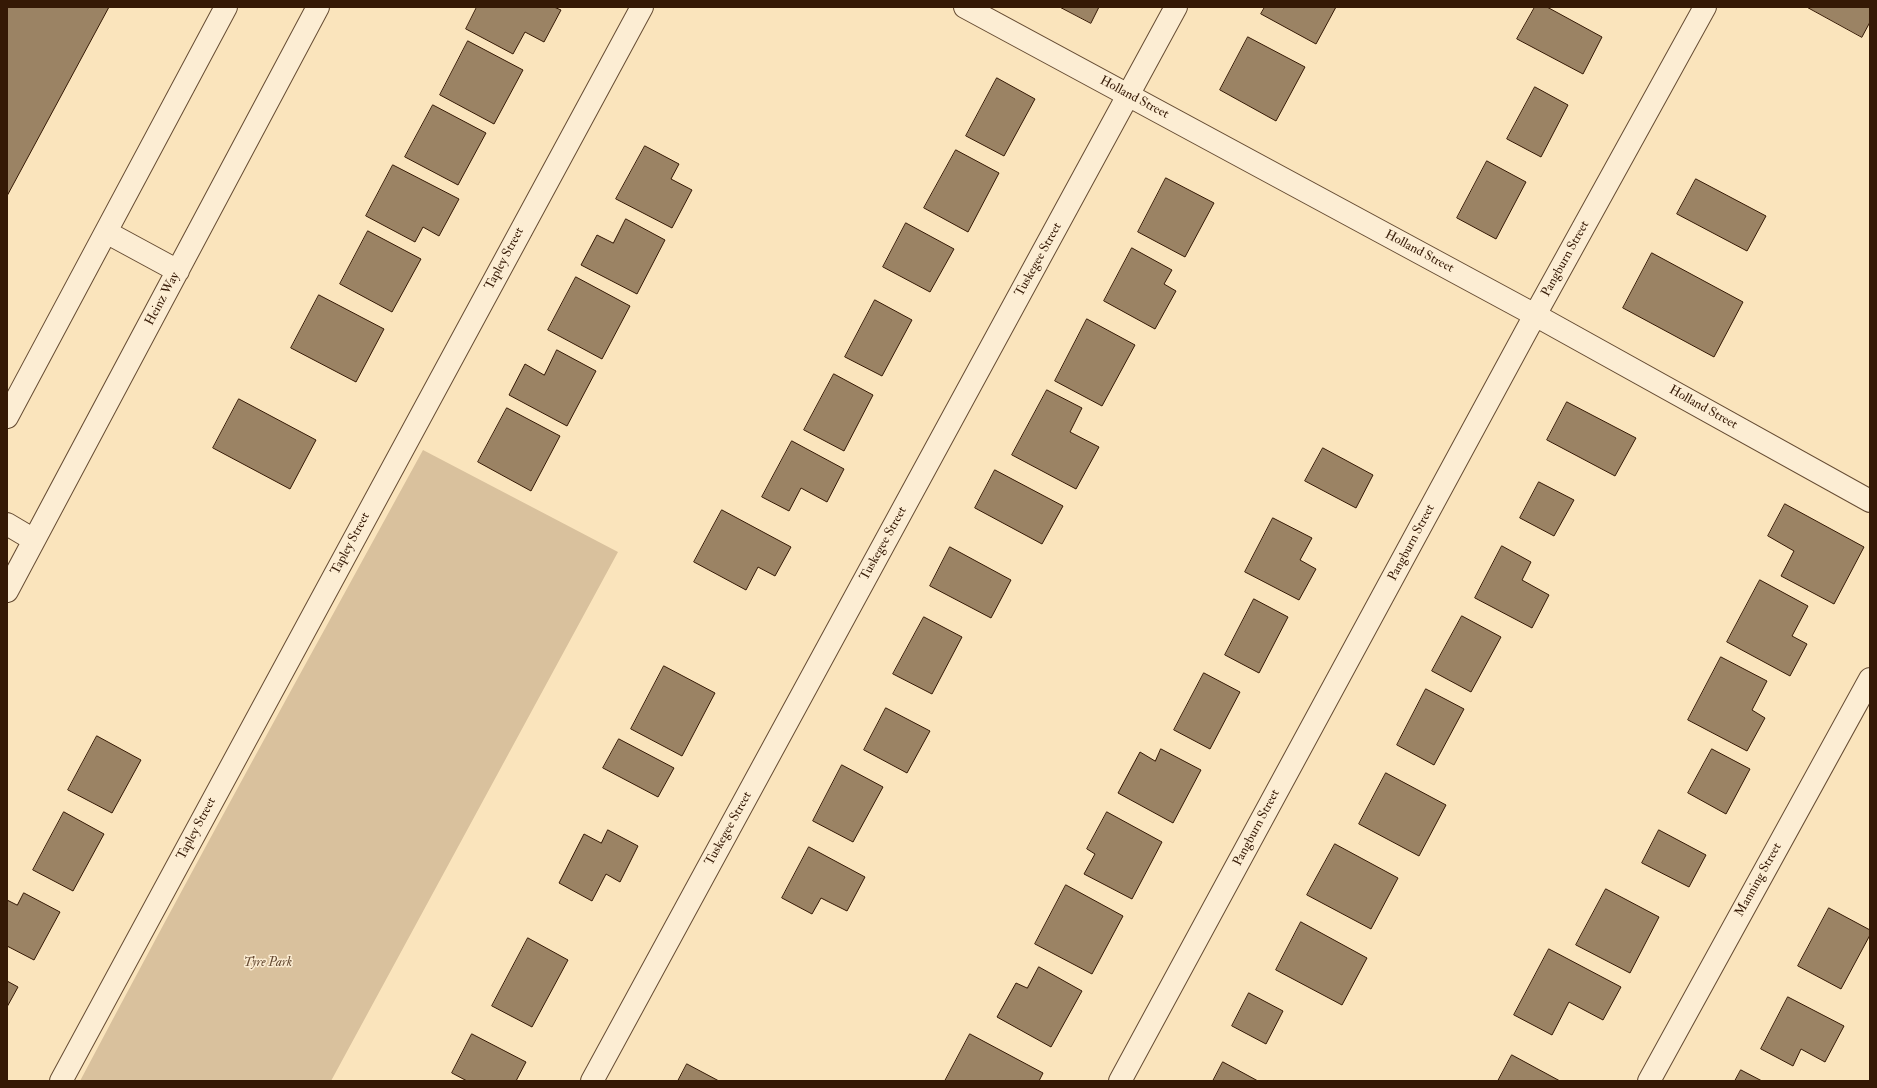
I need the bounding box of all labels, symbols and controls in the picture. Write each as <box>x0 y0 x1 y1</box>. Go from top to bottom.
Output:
street label: Holland Street <box>1097 73 1171 123</box>
street label: Pangburn Street <box>1539 218 1593 300</box>
street label: Tuskegee Street <box>1012 220 1066 300</box>
street label: Tapley Street <box>482 225 528 293</box>
street label: Holland Street <box>1382 227 1456 277</box>
street label: Heinz Way <box>142 270 184 328</box>
street label: Holland Street <box>1666 383 1740 433</box>
street label: Pangburn Street <box>1385 502 1439 584</box>
street label: Tuskegee Street <box>857 504 911 584</box>
street label: Tapley Street <box>328 510 374 578</box>
street label: Pangburn Street <box>1230 787 1284 869</box>
street label: Tuskegee Street <box>702 789 756 869</box>
street label: Tapley Street <box>174 795 220 863</box>
street label: Manning Street <box>1732 840 1786 920</box>
park label: Tyre Park <box>244 955 292 971</box>

